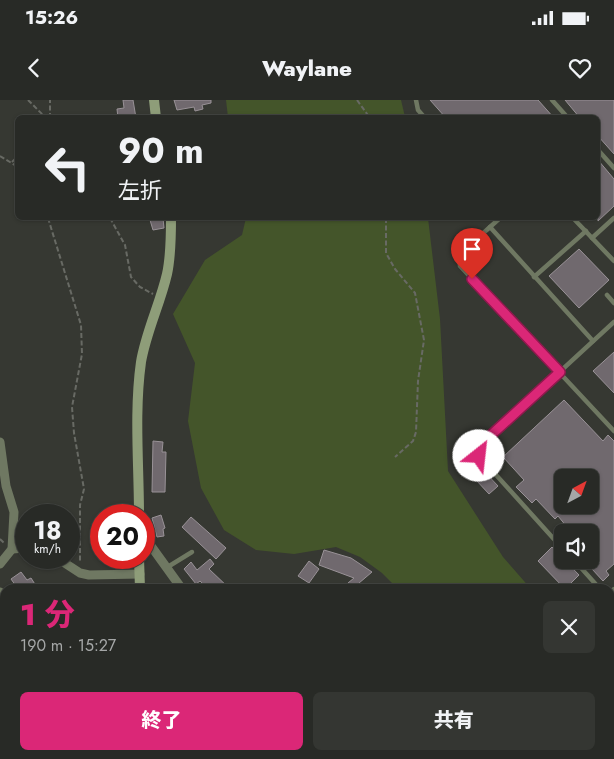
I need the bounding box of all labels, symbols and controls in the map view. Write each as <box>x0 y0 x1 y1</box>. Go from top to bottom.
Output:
text: 15:26 <box>25 4 78 31</box>
text: Waylane <box>262 52 352 84</box>
icon: back <box>20 54 48 82</box>
icon: heart <box>566 54 594 82</box>
text: 90 m <box>118 126 204 176</box>
icon: left <box>35 135 100 200</box>
text: 左折 <box>118 174 162 206</box>
pin <box>451 228 493 279</box>
icon: arrive <box>458 235 486 263</box>
position arrow <box>452 429 504 481</box>
north arrow <box>554 469 599 514</box>
map controls <box>554 469 599 569</box>
speed limit sign: 20 <box>90 504 155 569</box>
text: 18 <box>33 512 62 548</box>
button: sound <box>554 524 599 569</box>
text: km/h <box>34 540 61 558</box>
text: 1 分 <box>20 593 75 636</box>
button: close <box>543 601 595 653</box>
text: 190 m · 15:27 <box>20 634 116 657</box>
button: 終了 <box>20 692 303 750</box>
button: 共有 <box>313 692 595 750</box>

